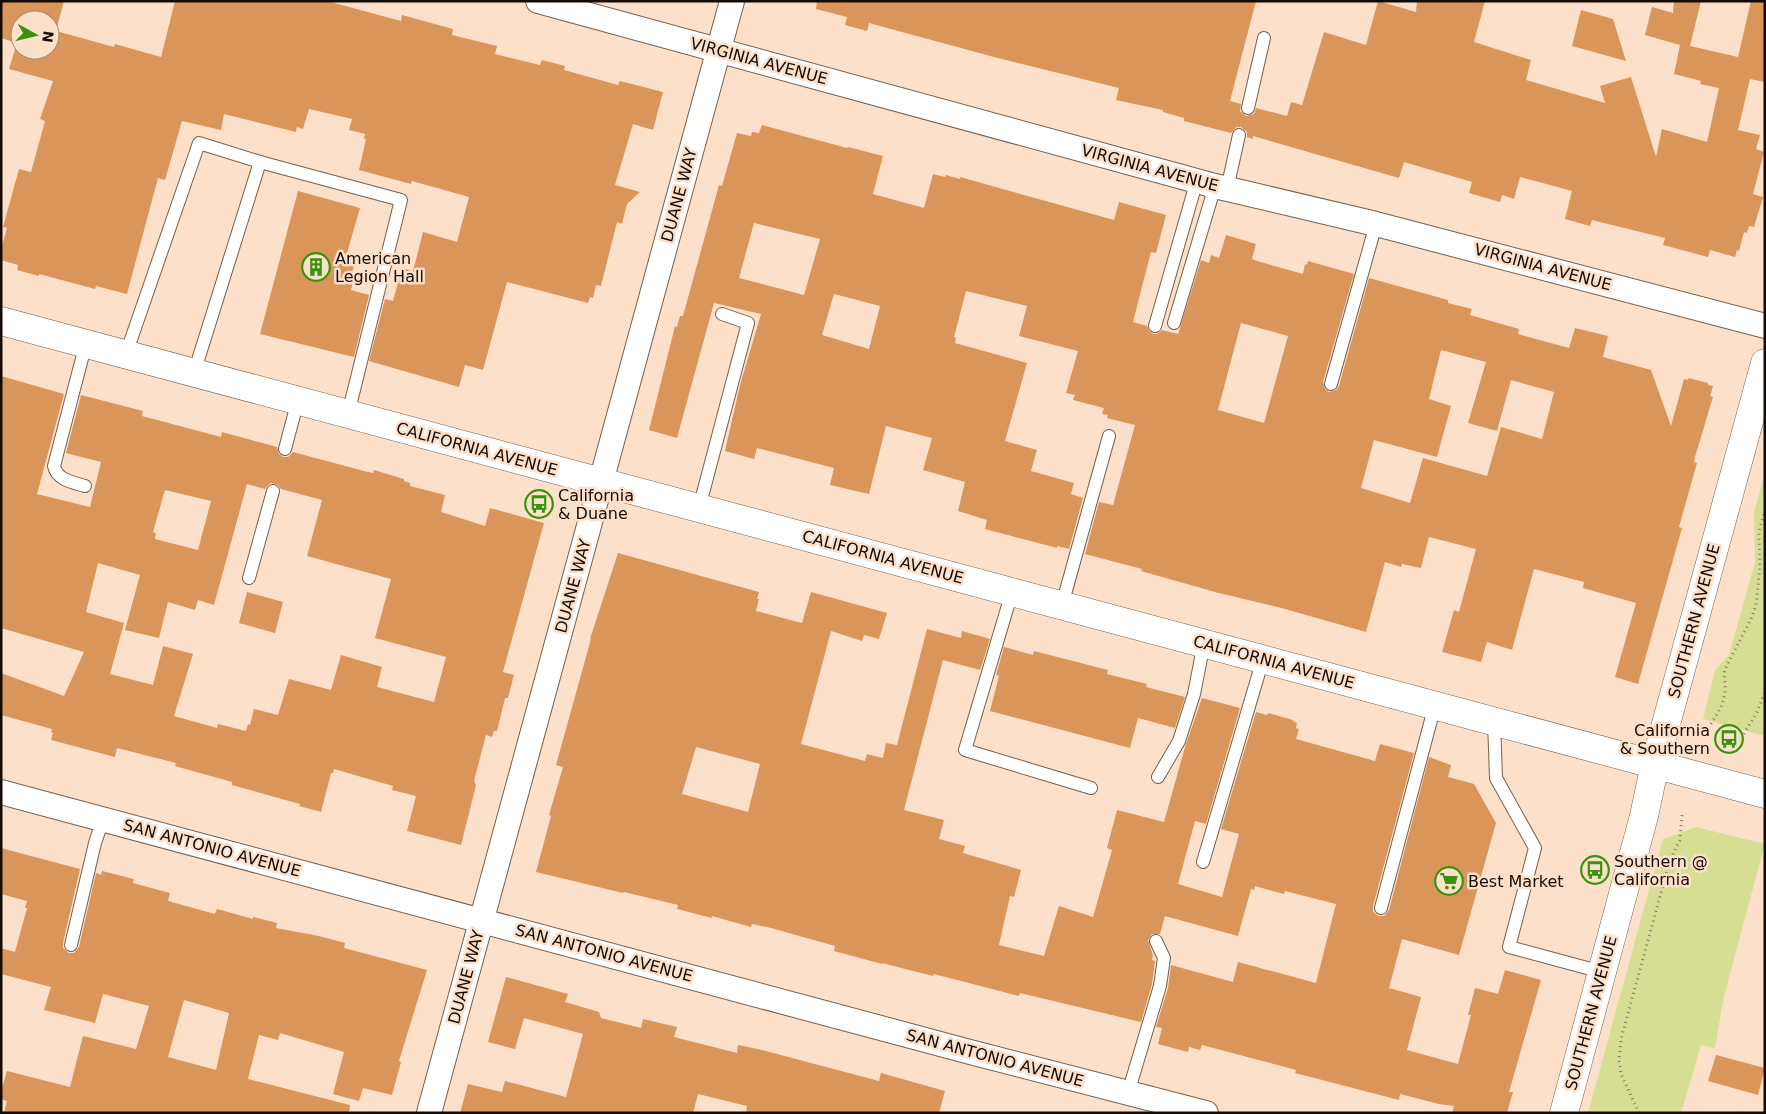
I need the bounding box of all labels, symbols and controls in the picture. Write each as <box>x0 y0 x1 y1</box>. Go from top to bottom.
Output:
north arrow <box>10 10 60 60</box>
text: N <box>39 30 57 44</box>
street label: VIRGINIA AVENUE <box>688 34 830 88</box>
street label: VIRGINIA AVENUE <box>1079 141 1221 195</box>
street label: DUANE WAY <box>657 146 701 244</box>
street label: VIRGINIA AVENUE <box>1472 240 1614 294</box>
place label: American Legion Hall <box>335 249 424 286</box>
building icon: American Legion Hall <box>301 252 331 282</box>
street label: CALIFORNIA AVENUE <box>394 418 560 480</box>
place label: California & Duane <box>558 486 634 523</box>
bus stop icon: California & Duane <box>524 489 554 519</box>
street label: CALIFORNIA AVENUE <box>800 526 966 588</box>
street label: DUANE WAY <box>551 537 595 635</box>
street label: SOUTHERN AVENUE <box>1664 542 1724 700</box>
street label: CALIFORNIA AVENUE <box>1191 631 1357 693</box>
place label: California & Southern <box>1620 721 1710 758</box>
bus stop icon: California & Southern <box>1714 724 1744 754</box>
street label: SAN ANTONIO AVENUE <box>121 815 303 881</box>
place label: Southern @ California <box>1614 852 1708 889</box>
bus stop icon: Southern @ California <box>1580 855 1610 885</box>
supermarket icon: Best Market <box>1434 866 1464 896</box>
place label: Best Market <box>1468 872 1564 891</box>
street label: SAN ANTONIO AVENUE <box>513 920 695 986</box>
street label: DUANE WAY <box>444 928 488 1026</box>
street label: SOUTHERN AVENUE <box>1561 934 1621 1092</box>
street label: SAN ANTONIO AVENUE <box>904 1025 1086 1091</box>

